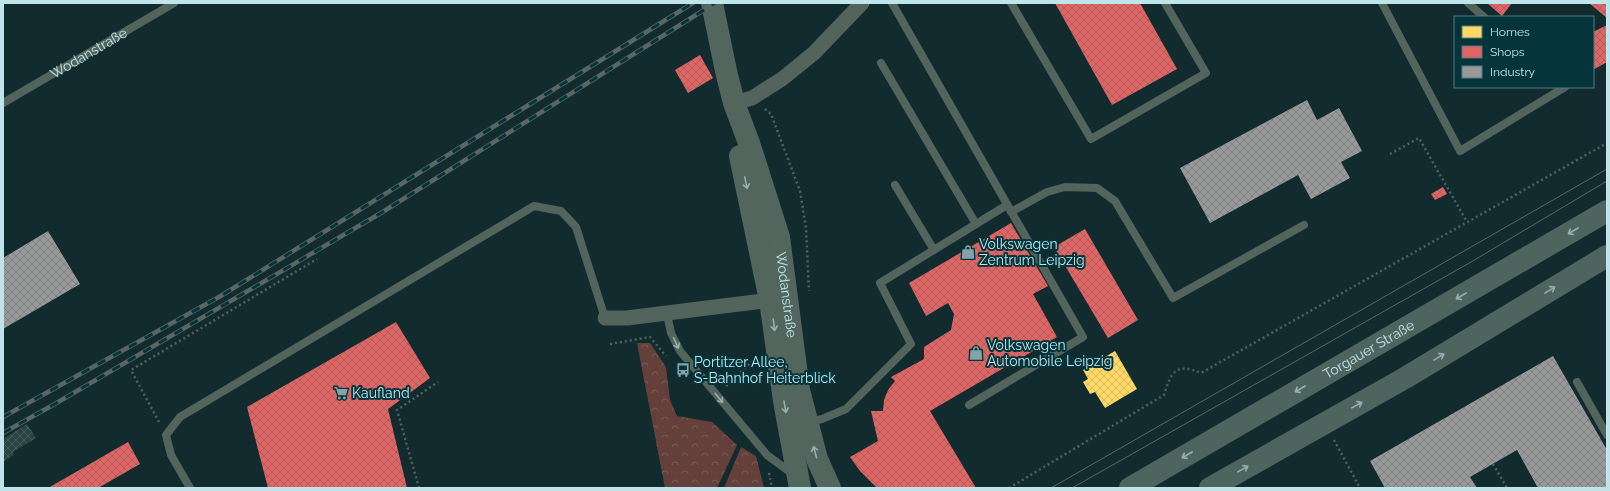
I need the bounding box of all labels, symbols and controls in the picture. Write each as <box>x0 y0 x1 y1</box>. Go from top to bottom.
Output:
legend <box>1454 16 1594 88</box>
street label: Wodanstraße <box>47 24 130 82</box>
text: Homes <box>1490 25 1530 39</box>
text: Shops <box>1490 45 1525 59</box>
text: Industry <box>1490 65 1536 79</box>
one-way arrow <box>743 176 751 189</box>
one-way arrow <box>1567 227 1579 235</box>
place label: Volkswagen Zentrum Leipzig <box>979 236 1085 268</box>
shop icon: Volkswagen Zentrum Leipzig <box>960 244 976 260</box>
street label: Wodanstraße <box>773 251 800 339</box>
one-way arrow <box>1544 286 1556 294</box>
one-way arrow <box>1456 292 1467 300</box>
street label: Torgauer Straße <box>1320 317 1417 382</box>
one-way arrow <box>770 318 778 331</box>
one-way arrow <box>673 337 680 349</box>
place label: Volkswagen Automobile Leipzig <box>987 337 1112 369</box>
shop icon: Volkswagen Automobile Leipzig <box>968 345 984 361</box>
one-way arrow <box>1433 353 1445 361</box>
place label: Portitzer Allee, S-Bahnhof Heiterblick <box>694 354 836 386</box>
bus stop icon: Portitzer Allee, S-Bahnhof Heiterblick <box>675 362 691 378</box>
supermarket icon: Kaufland <box>333 385 349 401</box>
place label: Kaufland <box>352 385 410 401</box>
one-way arrow <box>1294 386 1306 394</box>
one-way arrow <box>715 393 724 404</box>
one-way arrow <box>781 400 789 413</box>
one-way arrow <box>1351 401 1363 408</box>
one-way arrow <box>811 446 818 459</box>
one-way arrow <box>1182 451 1194 459</box>
one-way arrow <box>1237 464 1249 472</box>

